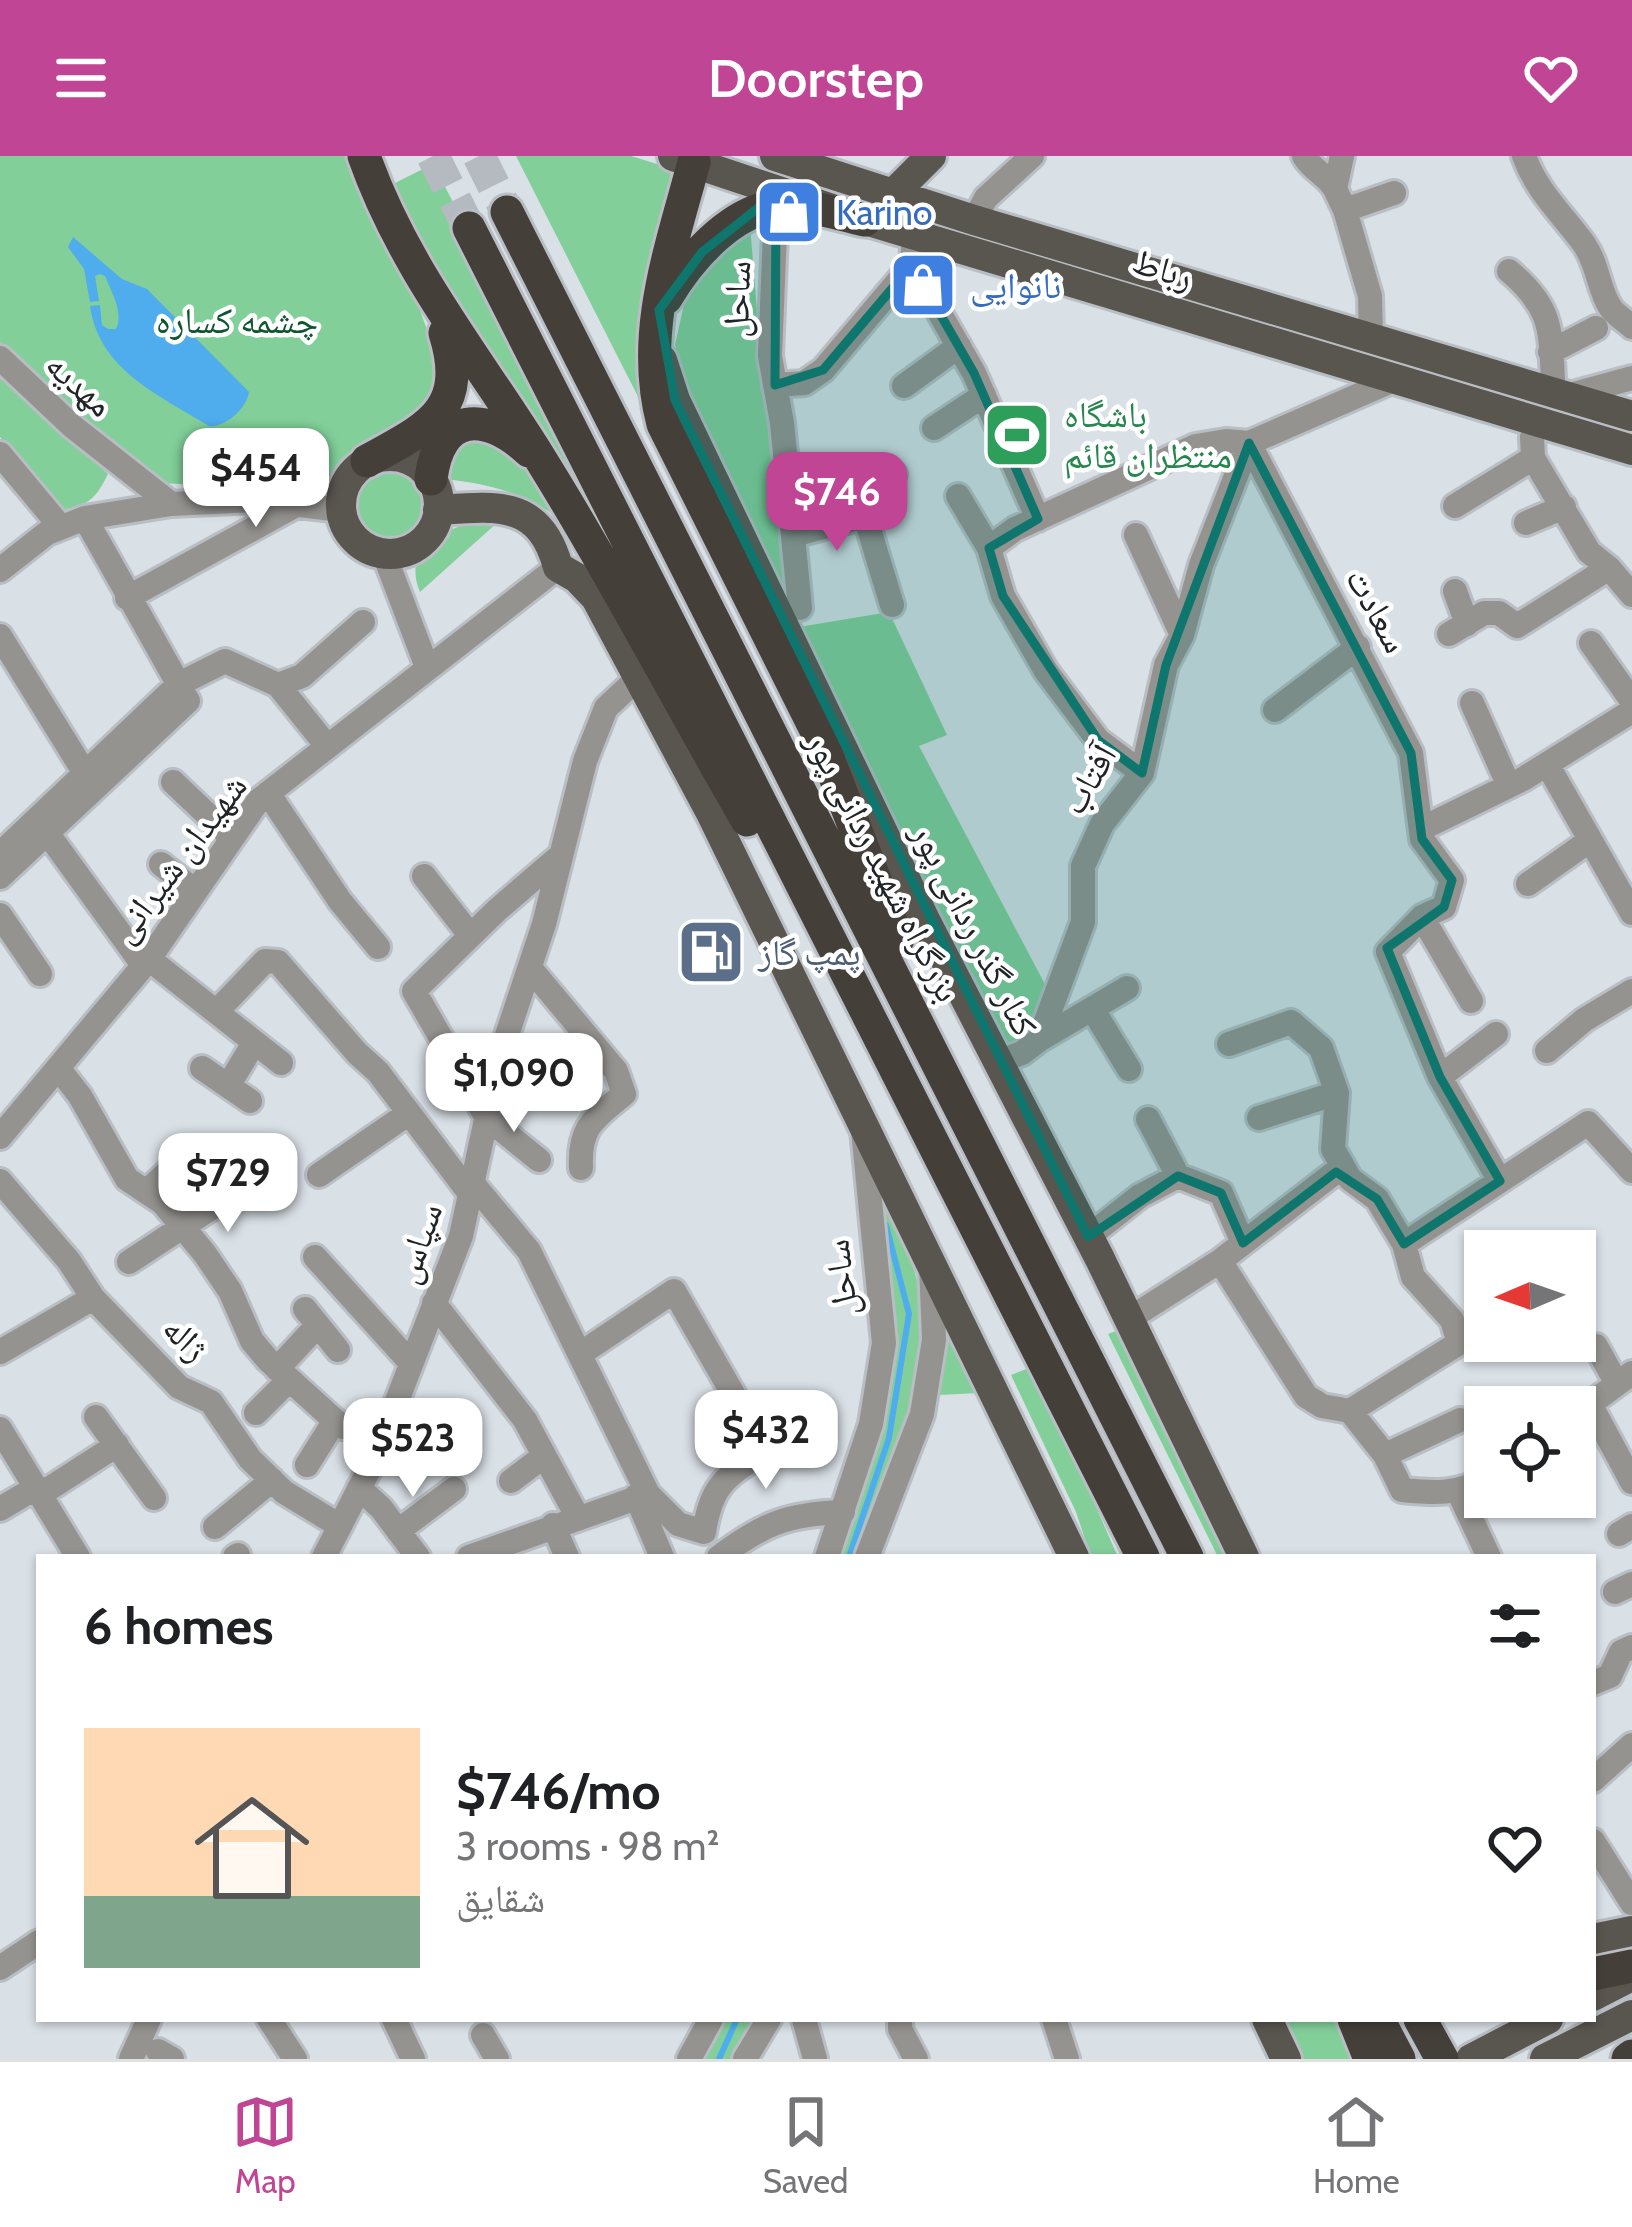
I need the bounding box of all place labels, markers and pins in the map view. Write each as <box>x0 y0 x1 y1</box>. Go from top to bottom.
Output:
shop icon: Karino <box>754 177 824 247</box>
place label: Karino <box>836 190 933 234</box>
shop icon: نانوایی <box>888 250 958 320</box>
place label: نانوایی <box>970 263 1061 307</box>
place label: باشگاه منتظران قائم <box>1064 392 1232 479</box>
sports icon: باشگاه منتظران قائم <box>982 400 1052 470</box>
pin: $454 <box>185 428 327 530</box>
pin: $746 <box>766 452 908 554</box>
fuel station icon: پمپ گاز <box>676 917 746 987</box>
place label: پمپ گاز <box>757 930 861 974</box>
pin: $1,090 <box>416 1033 612 1135</box>
pin: $729 <box>157 1133 299 1235</box>
pin: $432 <box>695 1390 837 1492</box>
pin: $523 <box>342 1398 484 1500</box>

